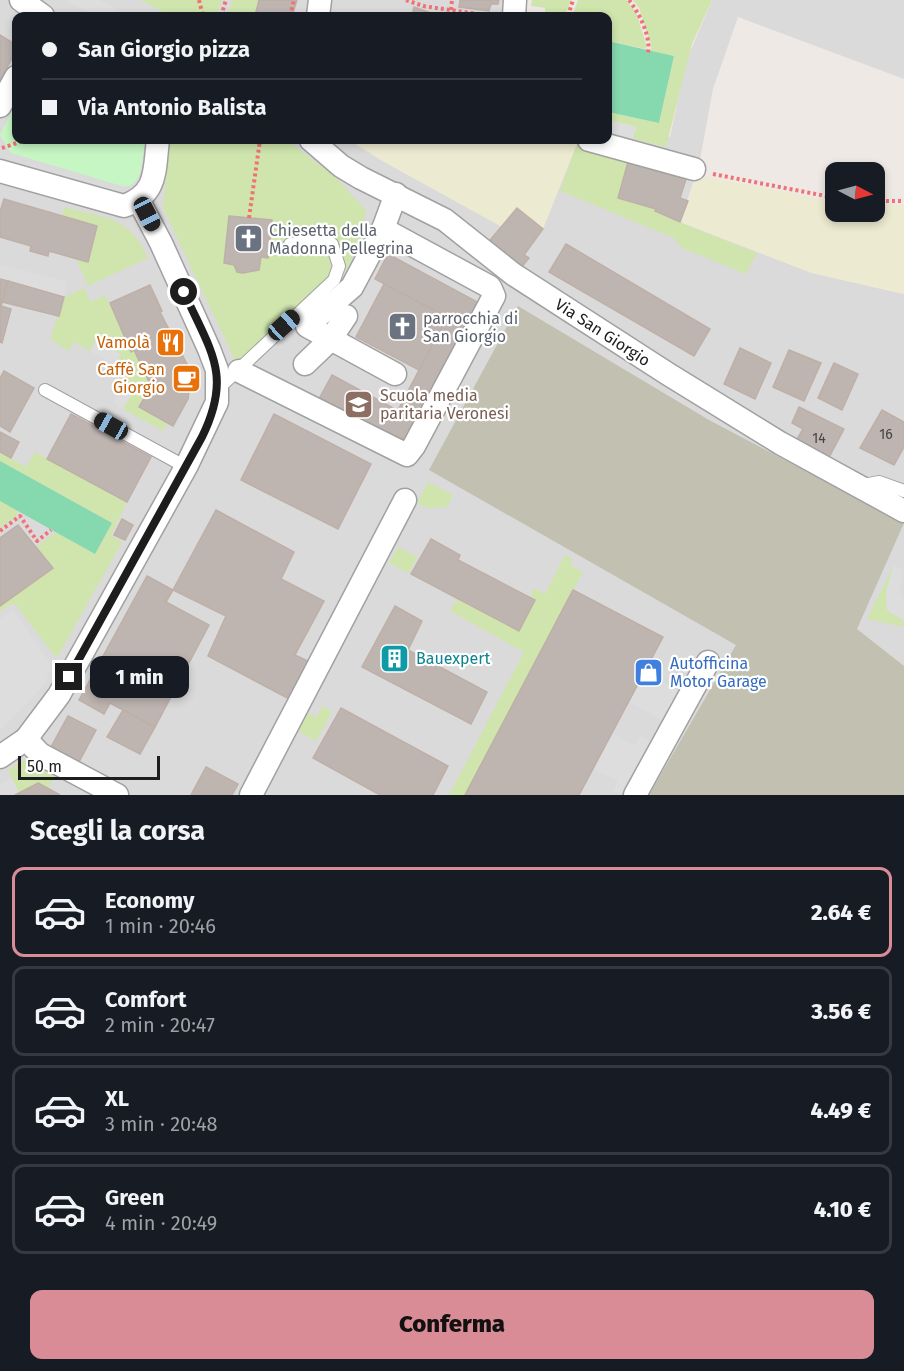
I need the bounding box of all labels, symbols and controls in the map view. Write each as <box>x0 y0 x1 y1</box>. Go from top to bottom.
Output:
text: San Giorgio pizza <box>78 36 250 63</box>
text: Via Antonio Balista <box>78 94 267 121</box>
north arrow <box>825 162 885 222</box>
map controls <box>825 162 885 222</box>
car <box>131 194 163 234</box>
place label: Chiesetta della Madonna Pellegrina <box>269 221 413 258</box>
church icon: Chiesetta della Madonna Pellegrina <box>232 223 264 255</box>
route start <box>170 278 197 305</box>
street label: Via San Giorgio <box>552 295 654 370</box>
car <box>265 306 303 344</box>
place label: parrocchia di San Giorgio <box>423 309 518 346</box>
church icon: parrocchia di San Giorgio <box>386 311 418 343</box>
restaurant icon: Vamolà <box>155 326 187 358</box>
place label: Vamolà <box>97 333 150 352</box>
place label: Caffè San Giorgio <box>97 360 165 397</box>
cafe icon: Caffè San Giorgio <box>170 362 202 394</box>
place label: Scuola media paritaria Veronesi <box>380 386 509 423</box>
school or university icon: Scuola media paritaria Veronesi <box>343 388 375 420</box>
car <box>91 409 131 443</box>
house number: 16 <box>879 426 893 443</box>
house number: 14 <box>812 430 826 447</box>
building icon: Bauexpert <box>379 642 411 674</box>
place label: Bauexpert <box>416 649 490 668</box>
place label: Autofficina Motor Garage <box>670 654 767 691</box>
callout: 1 min <box>90 656 189 698</box>
shop icon: Autofficina Motor Garage <box>633 656 665 688</box>
route end <box>55 663 82 690</box>
text: 1 min <box>116 665 163 689</box>
scale bar <box>18 753 160 780</box>
text: 50 m <box>27 757 62 776</box>
text: Scegli la corsa <box>30 815 205 847</box>
icon: car <box>33 885 87 939</box>
text: Economy <box>105 887 194 914</box>
text: 2.64 € <box>811 899 871 926</box>
text: 1 min · 20:46 <box>105 914 216 938</box>
icon: car <box>33 984 87 1038</box>
text: Comfort <box>105 986 186 1013</box>
text: 3.56 € <box>811 998 871 1025</box>
text: 2 min · 20:47 <box>105 1013 215 1037</box>
icon: car <box>33 1083 87 1137</box>
text: XL <box>105 1085 129 1112</box>
text: 4.49 € <box>811 1097 871 1124</box>
text: 3 min · 20:48 <box>105 1112 218 1136</box>
icon: car <box>33 1182 87 1236</box>
text: Green <box>105 1184 164 1211</box>
text: 4.10 € <box>814 1196 871 1223</box>
text: 4 min · 20:49 <box>105 1211 217 1235</box>
button: Conferma <box>30 1290 874 1359</box>

